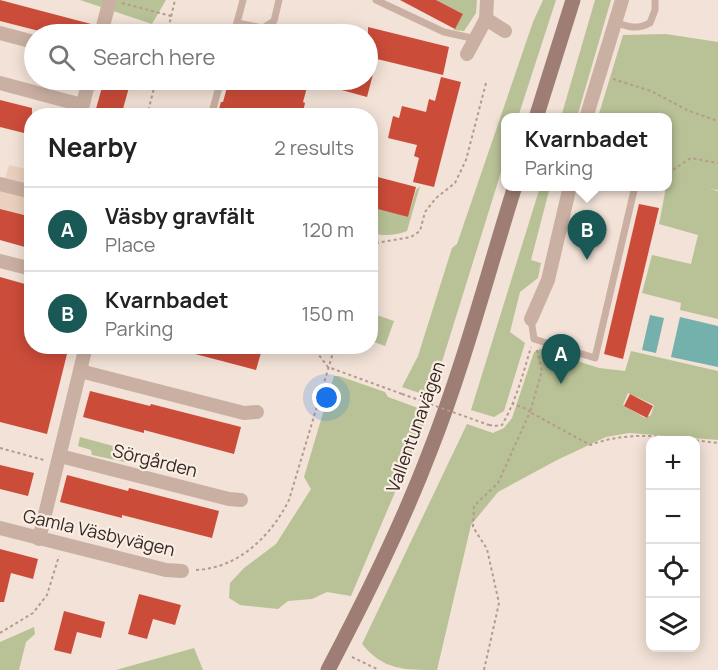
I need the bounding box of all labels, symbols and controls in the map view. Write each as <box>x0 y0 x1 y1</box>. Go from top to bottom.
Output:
search box <box>24 24 378 90</box>
icon: search <box>45 41 78 74</box>
text: Search here <box>93 42 215 72</box>
popup <box>501 113 672 191</box>
text: Kvarnbadet <box>525 124 648 154</box>
text: Nearby <box>48 129 137 165</box>
text: 2 results <box>274 134 354 161</box>
text: Parking <box>525 154 593 181</box>
text: Väsby gravfält <box>105 201 255 231</box>
pin: B <box>568 210 606 260</box>
text: A <box>61 216 74 243</box>
text: 120 m <box>302 216 354 243</box>
text: Place <box>105 231 155 258</box>
text: Kvarnbadet <box>105 285 229 315</box>
text: B <box>61 300 74 327</box>
text: 150 m <box>301 300 354 327</box>
text: Parking <box>105 315 173 342</box>
pin: A <box>542 334 580 384</box>
street label: Vallentunavägen <box>380 358 450 496</box>
your location <box>312 383 341 412</box>
map controls <box>646 436 700 652</box>
button: + <box>646 436 700 490</box>
street label: Sörgården <box>110 438 200 482</box>
button: − <box>646 490 700 544</box>
street label: Gamla Väsbyvägen <box>21 503 178 561</box>
button: locate <box>646 544 700 598</box>
button: layers <box>646 598 700 652</box>

